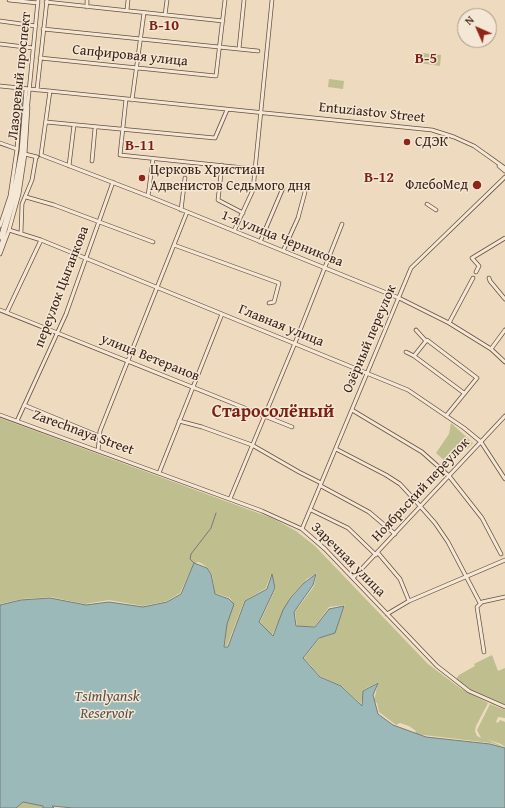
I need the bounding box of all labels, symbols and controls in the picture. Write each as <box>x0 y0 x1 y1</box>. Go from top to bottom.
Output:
north arrow <box>457 8 497 48</box>
street label: Лазоревый проспект <box>5 11 35 141</box>
text: N <box>461 12 477 28</box>
district label: В-10 <box>149 17 179 35</box>
street label: Сапфировая улица <box>71 42 189 70</box>
district label: В-5 <box>415 50 437 68</box>
street label: Entuziastov Street <box>318 99 426 127</box>
place label: СДЭК <box>415 134 448 150</box>
district label: В-11 <box>125 137 155 155</box>
marker: СДЭК <box>402 137 412 147</box>
place label: Церковь Христиан Адвенистов Седьмого дня <box>150 162 310 194</box>
district label: В-12 <box>364 169 394 187</box>
marker: Церковь Христиан Адвенистов Седьмого дня <box>137 173 147 183</box>
place label: ФлебоМед <box>405 177 468 193</box>
marker: ФлебоМед <box>471 179 483 191</box>
street label: 1-я улица Черникова <box>219 207 345 271</box>
street label: переулок Цыганкова <box>31 224 93 350</box>
street label: Озёрный переулок <box>340 282 400 396</box>
street label: Главная улица <box>236 301 326 351</box>
street label: улица Ветеранов <box>98 331 202 385</box>
district label: Староcолёный <box>212 401 334 423</box>
street label: Zarechnaya Street <box>30 407 136 459</box>
street label: Ноябрьский переулок <box>368 435 474 545</box>
street label: Заречная улица <box>307 519 389 601</box>
water label: Tsimlyansk Reservoir <box>74 688 140 723</box>

